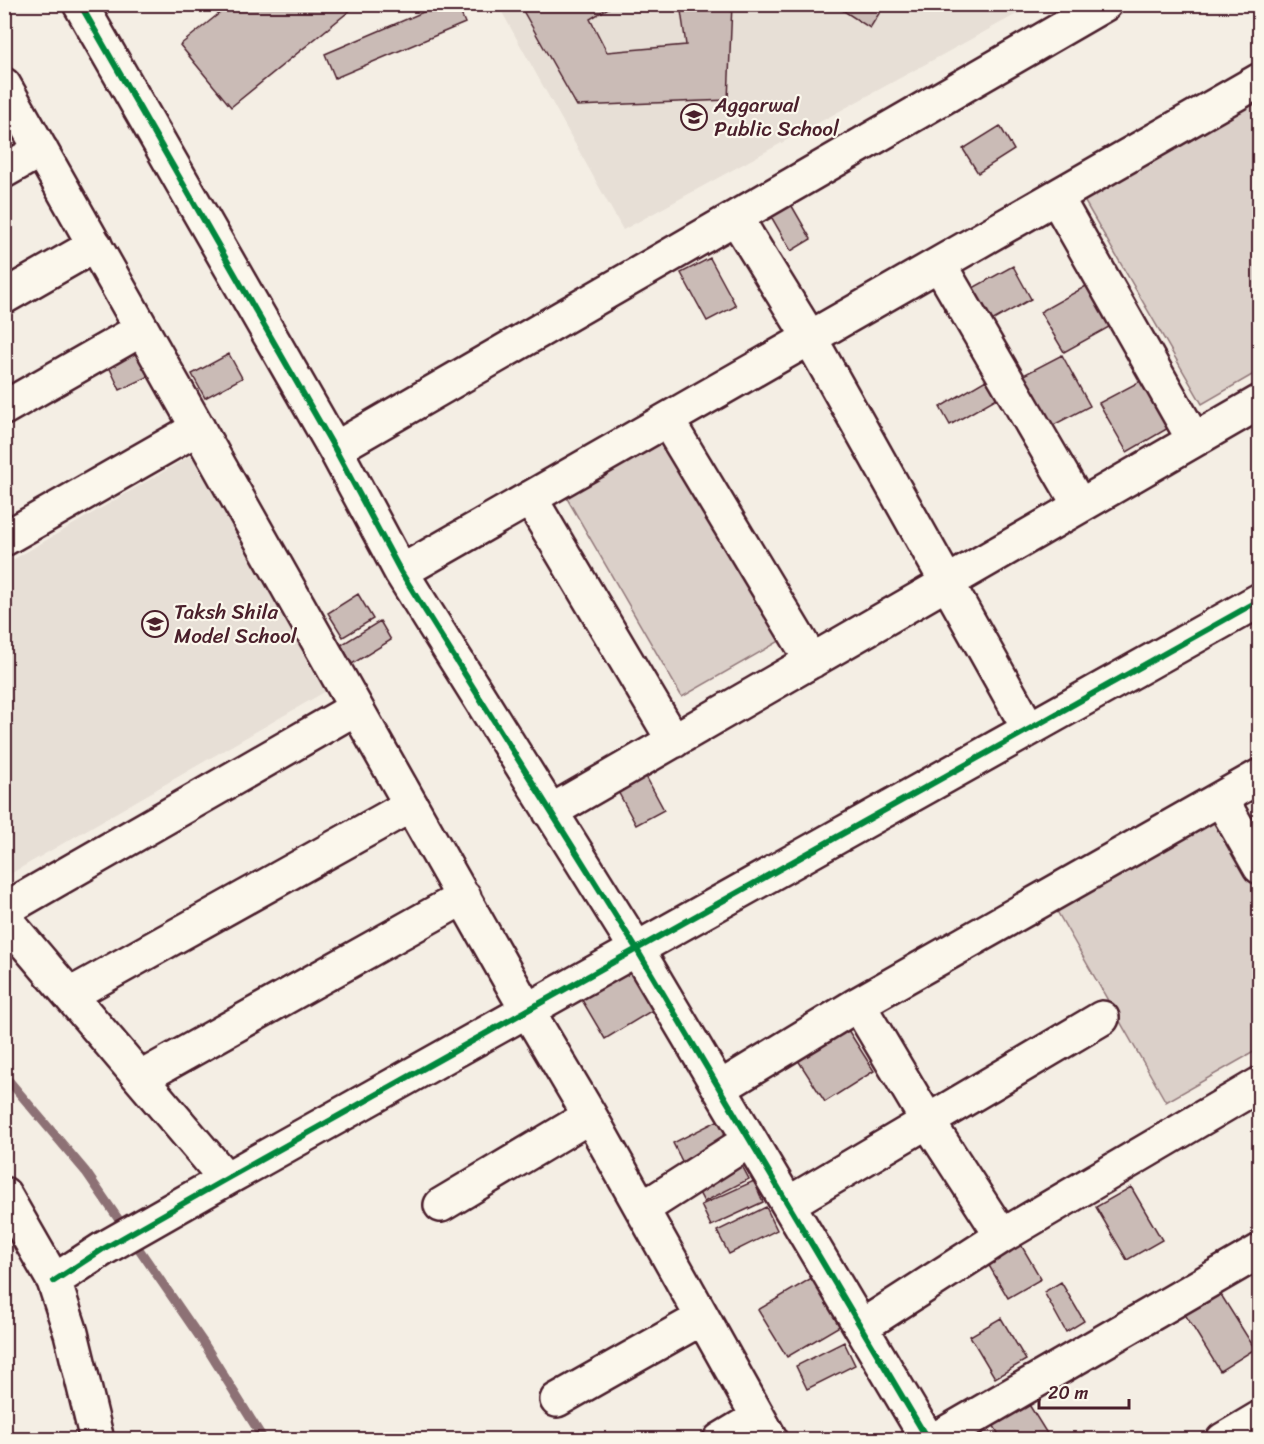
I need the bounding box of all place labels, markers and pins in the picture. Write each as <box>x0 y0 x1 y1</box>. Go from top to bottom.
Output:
place label: Aggarwal Public School <box>713 86 840 148</box>
school or university icon: Aggarwal Public School <box>679 102 709 132</box>
place label: Taksh Shila Model School <box>174 593 298 655</box>
school or university icon: Taksh Shila Model School <box>140 609 170 639</box>

